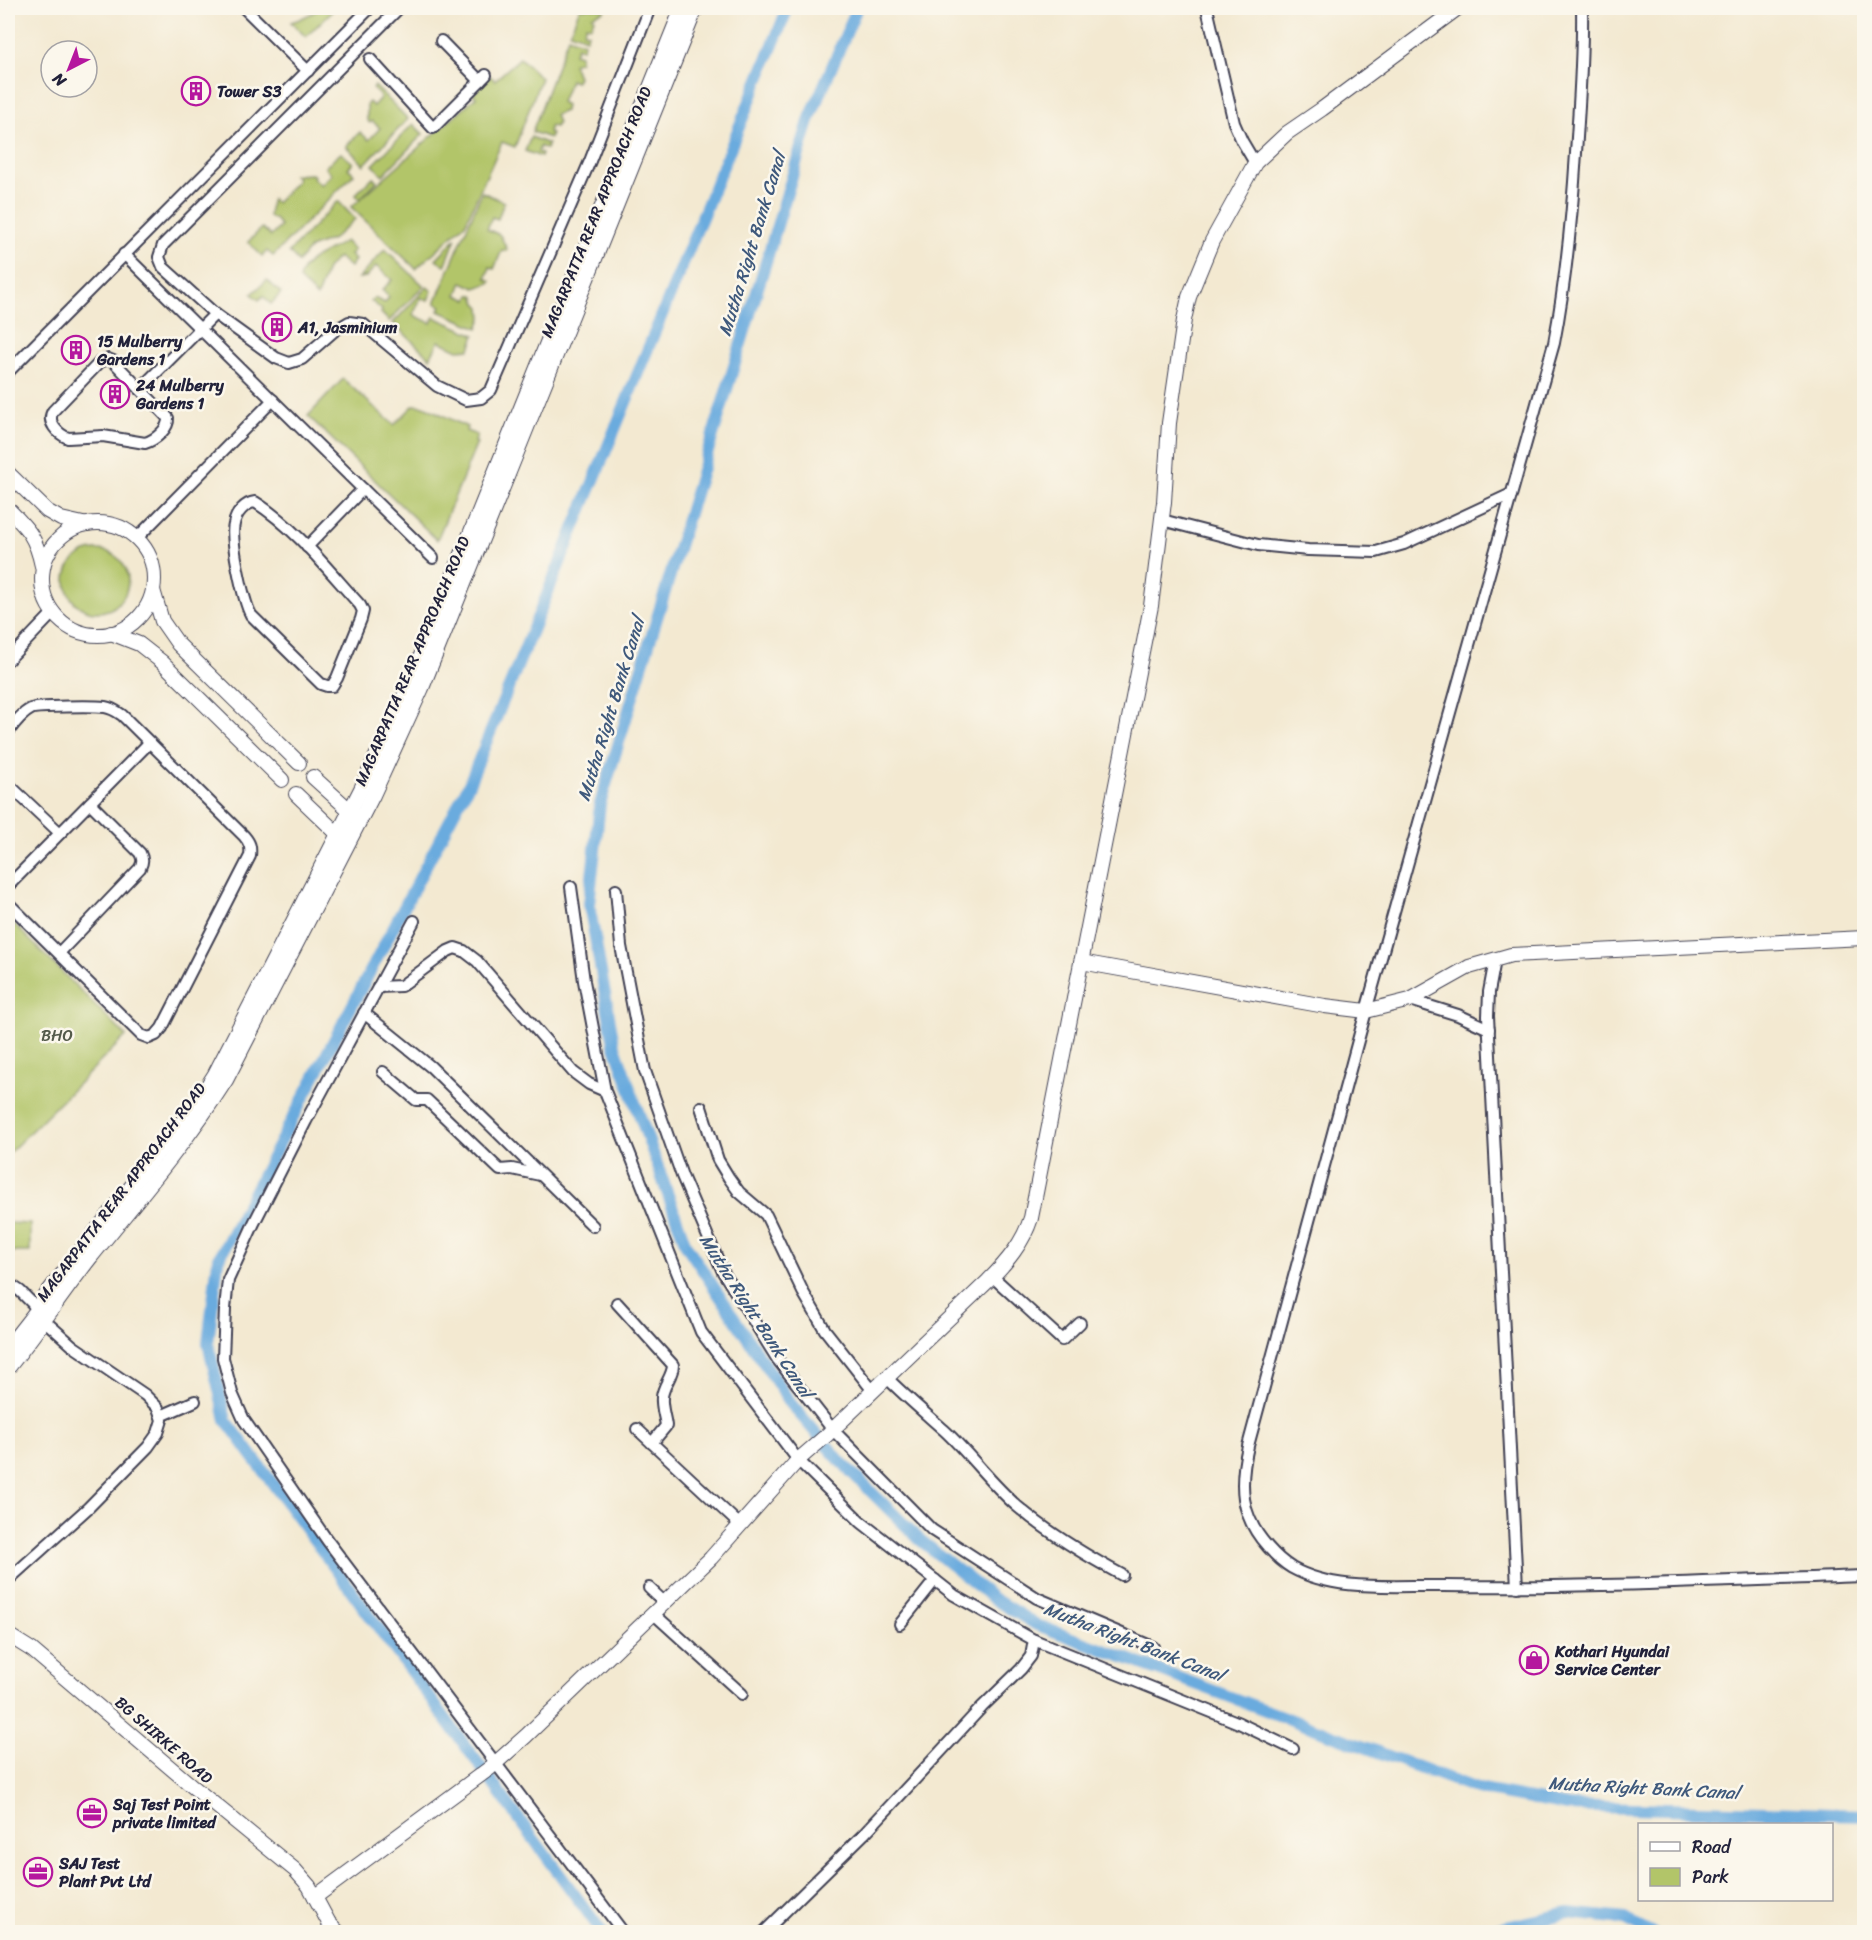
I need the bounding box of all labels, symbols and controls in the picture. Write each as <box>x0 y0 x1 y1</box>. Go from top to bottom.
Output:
north arrow <box>39 39 99 99</box>
text: N <box>45 65 74 95</box>
building icon: Tower S3 <box>180 75 212 107</box>
place label: Tower S3 <box>217 77 282 106</box>
street label: MAGARPATTA REAR APPROACH ROAD <box>532 81 660 342</box>
water label: Mutha Right Bank Canal <box>709 144 796 340</box>
building icon: A1, Jasminium <box>261 311 293 343</box>
place label: A1, Jasminium <box>297 313 398 342</box>
place label: 15 Mulberry Gardens 1 <box>96 327 183 374</box>
building icon: 15 Mulberry Gardens 1 <box>60 334 92 366</box>
place label: 24 Mulberry Gardens 1 <box>135 371 224 418</box>
building icon: 24 Mulberry Gardens 1 <box>99 378 131 410</box>
street label: MAGARPATTA REAR APPROACH ROAD <box>346 531 478 791</box>
water label: Mutha Right Bank Canal <box>568 609 655 805</box>
park label: BHO <box>41 1021 73 1050</box>
street label: MAGARPATTA REAR APPROACH ROAD <box>28 1075 214 1308</box>
water label: Mutha Right Bank Canal <box>691 1227 824 1408</box>
water label: Mutha Right Bank Canal <box>1039 1593 1233 1693</box>
place label: Kothari Hyundai Service Center <box>1554 1637 1670 1684</box>
shop icon: Kothari Hyundai Service Center <box>1518 1644 1550 1676</box>
street label: BG SHIRKE ROAD <box>108 1689 220 1792</box>
water label: Mutha Right Bank Canal <box>1548 1767 1744 1809</box>
place label: Saj Test Point private limited <box>112 1790 217 1837</box>
office icon: Saj Test Point private limited <box>76 1797 108 1829</box>
legend <box>1638 1823 1833 1901</box>
text: Road <box>1692 1831 1732 1863</box>
place label: SAJ Test Plant Pvt Ltd <box>58 1849 152 1896</box>
office icon: SAJ Test Plant Pvt Ltd <box>22 1856 54 1888</box>
text: Park <box>1692 1861 1729 1893</box>

